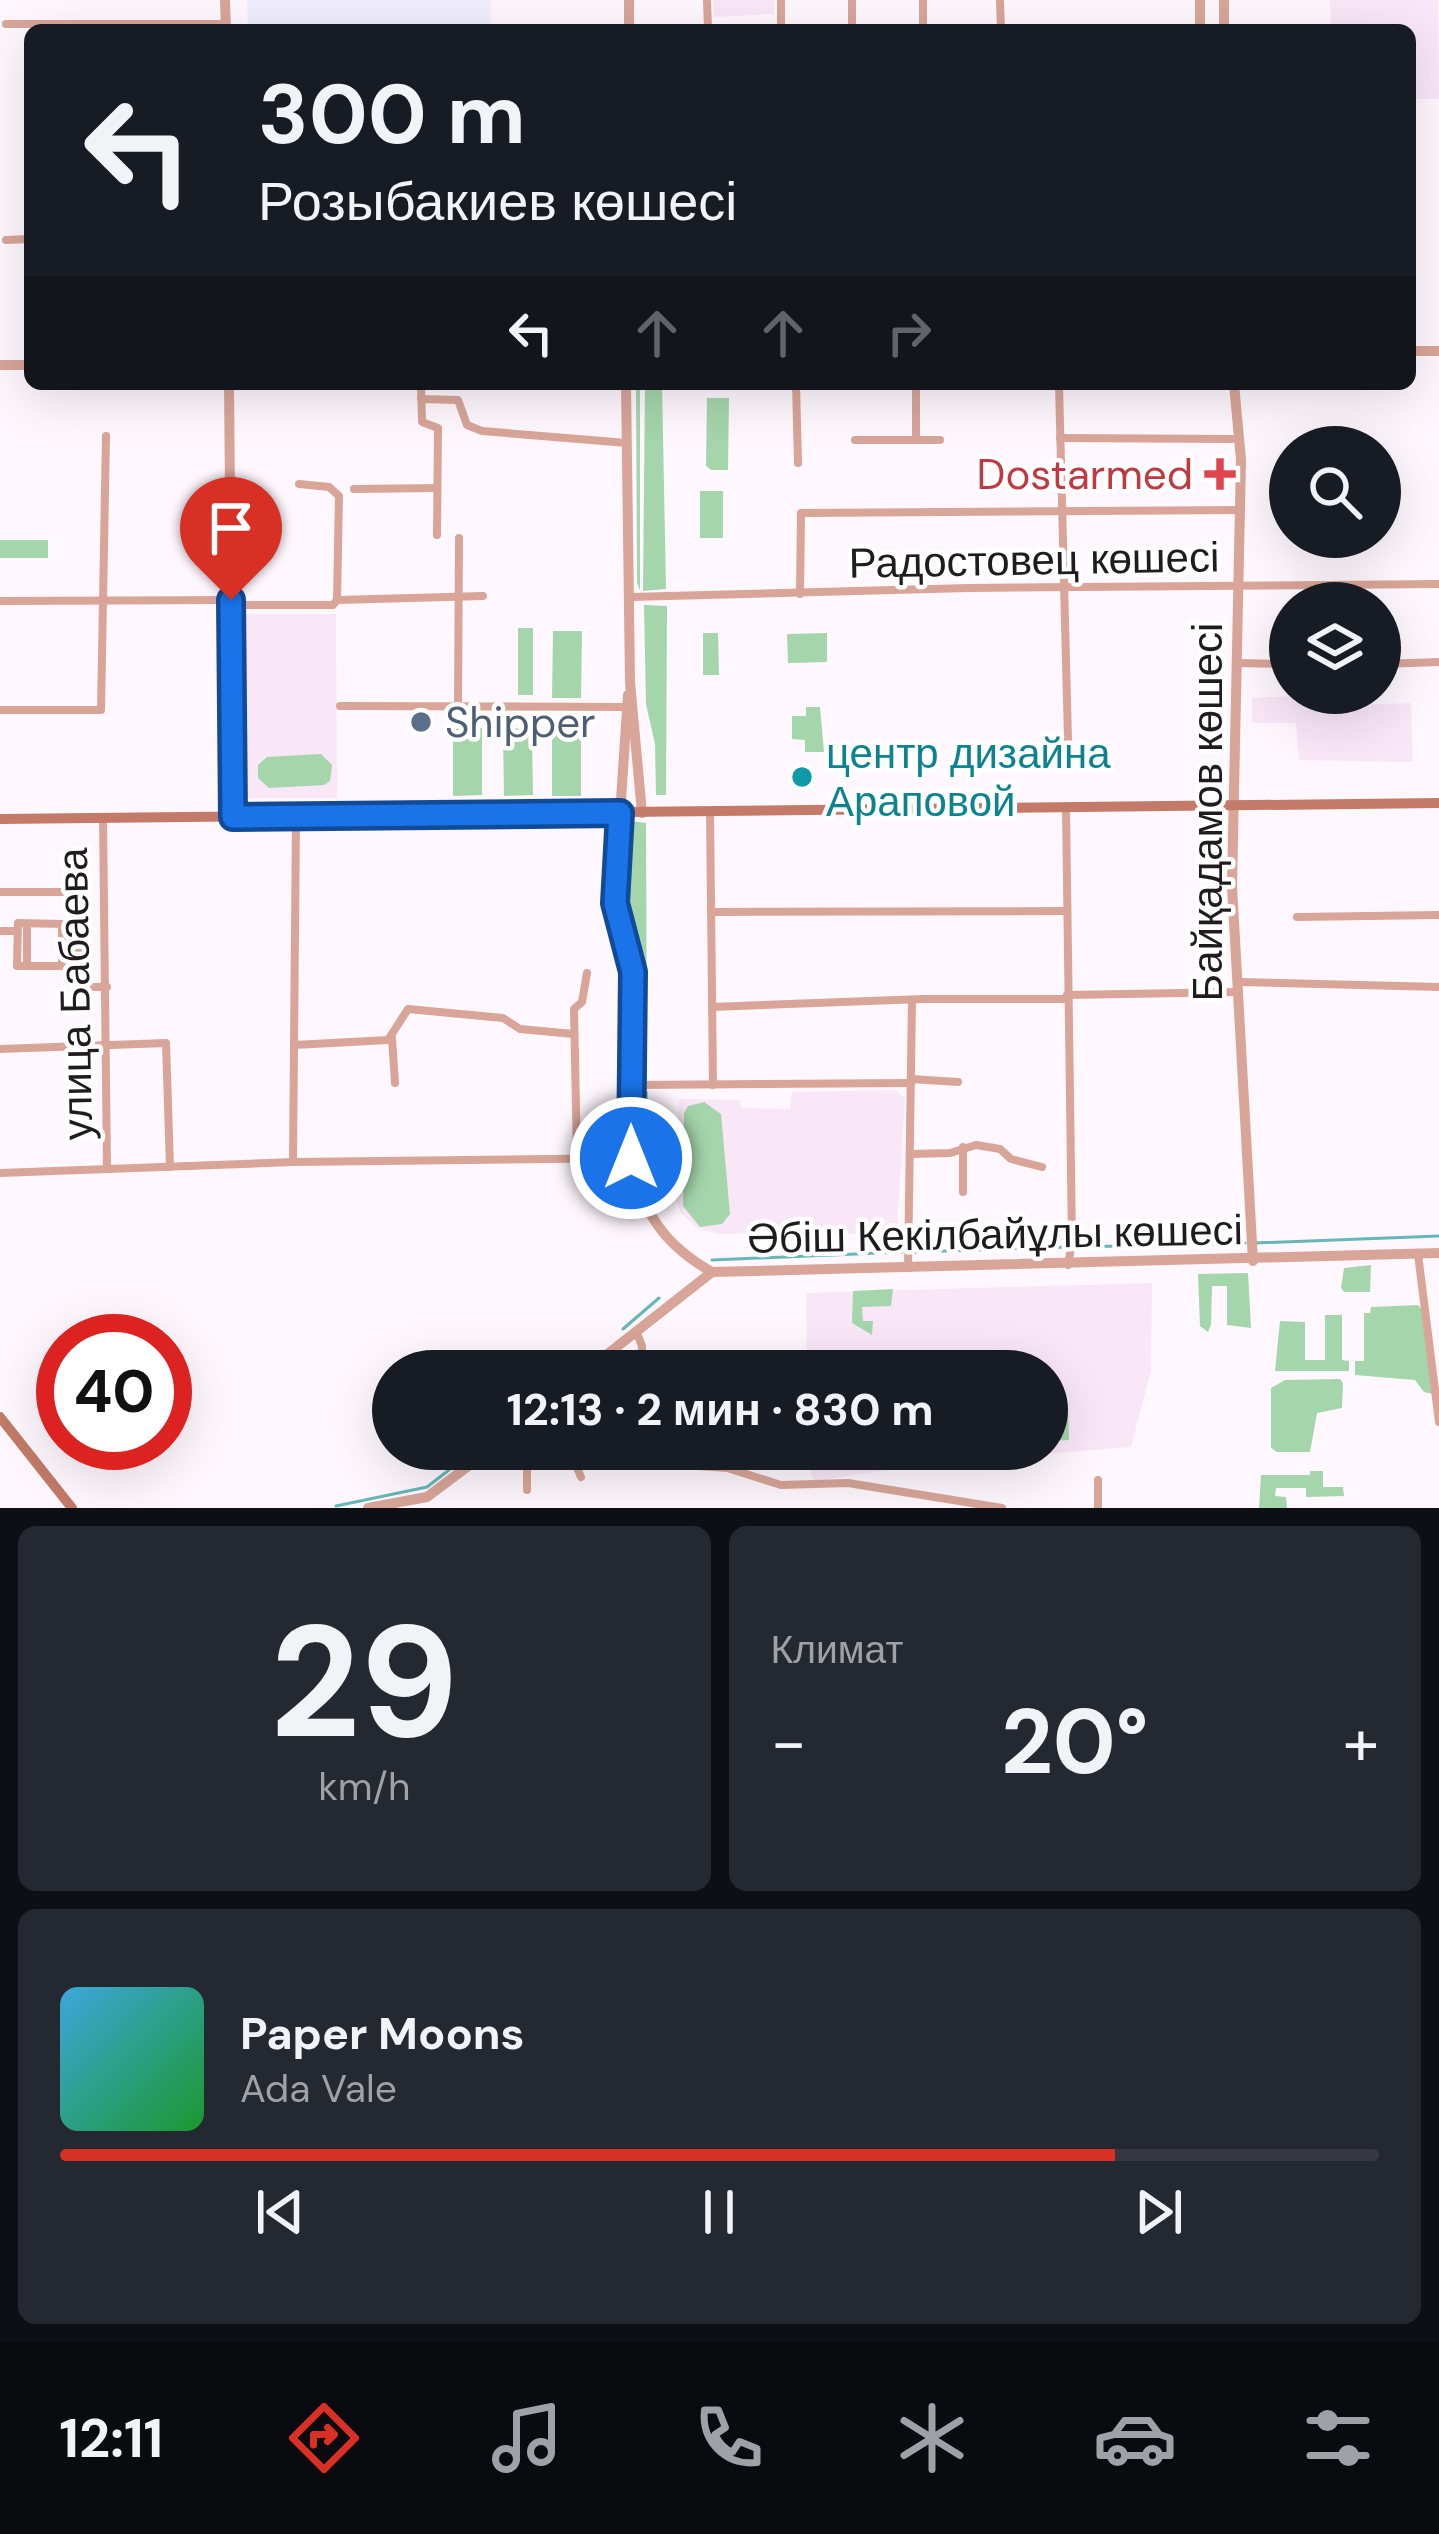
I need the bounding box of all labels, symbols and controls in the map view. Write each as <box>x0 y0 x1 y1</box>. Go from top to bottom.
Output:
text: 300 m <box>258 60 526 169</box>
icon: left <box>60 72 216 228</box>
text: Розыбакиев көшесі <box>258 166 737 237</box>
icon: left <box>498 300 564 366</box>
icon: ahead <box>624 300 690 366</box>
icon: ahead <box>750 300 816 366</box>
icon: right <box>876 300 942 366</box>
map controls <box>1269 426 1401 714</box>
button: search <box>1269 426 1401 558</box>
place label: Dostarmed <box>977 447 1193 502</box>
marker: Dostarmed <box>1204 458 1236 490</box>
pin <box>180 477 282 600</box>
icon: arrive <box>198 495 264 561</box>
street label: Радостовец көшесі <box>848 529 1220 591</box>
button: layers <box>1269 582 1401 714</box>
street label: Байқадамов көшесі <box>1180 623 1235 1001</box>
place label: Shipper <box>445 695 596 750</box>
marker: Shipper <box>408 709 434 735</box>
place label: центр дизайна Араповой <box>826 726 1111 829</box>
marker: центр дизайна Араповой <box>789 764 815 790</box>
street label: улица Бабаева <box>45 847 105 1141</box>
position arrow <box>568 1095 694 1221</box>
street label: Әбіш Кекілбайұлы көшесі <box>747 1202 1243 1266</box>
speed limit sign: 40 <box>36 1314 192 1470</box>
text: 12:13 · 2 мин · 830 m <box>506 1380 934 1439</box>
text: 29 <box>270 1581 458 1784</box>
text: Климат <box>771 1624 903 1675</box>
text: 20° <box>1001 1684 1149 1801</box>
text: − <box>771 1700 807 1785</box>
text: + <box>1343 1700 1379 1785</box>
text: km/h <box>318 1761 410 1812</box>
text: Paper Moons <box>240 2004 525 2063</box>
text: Ada Vale <box>240 2063 397 2114</box>
icon: previous <box>247 2179 313 2245</box>
icon: pause <box>686 2179 752 2245</box>
icon: next <box>1126 2179 1192 2245</box>
icon: directions <box>282 2396 366 2480</box>
icon: music <box>485 2396 569 2480</box>
icon: phone <box>687 2396 771 2480</box>
icon: climate <box>890 2396 974 2480</box>
icon: car <box>1093 2396 1177 2480</box>
icon: filters <box>1296 2396 1380 2480</box>
text: 12:11 <box>59 2403 163 2474</box>

